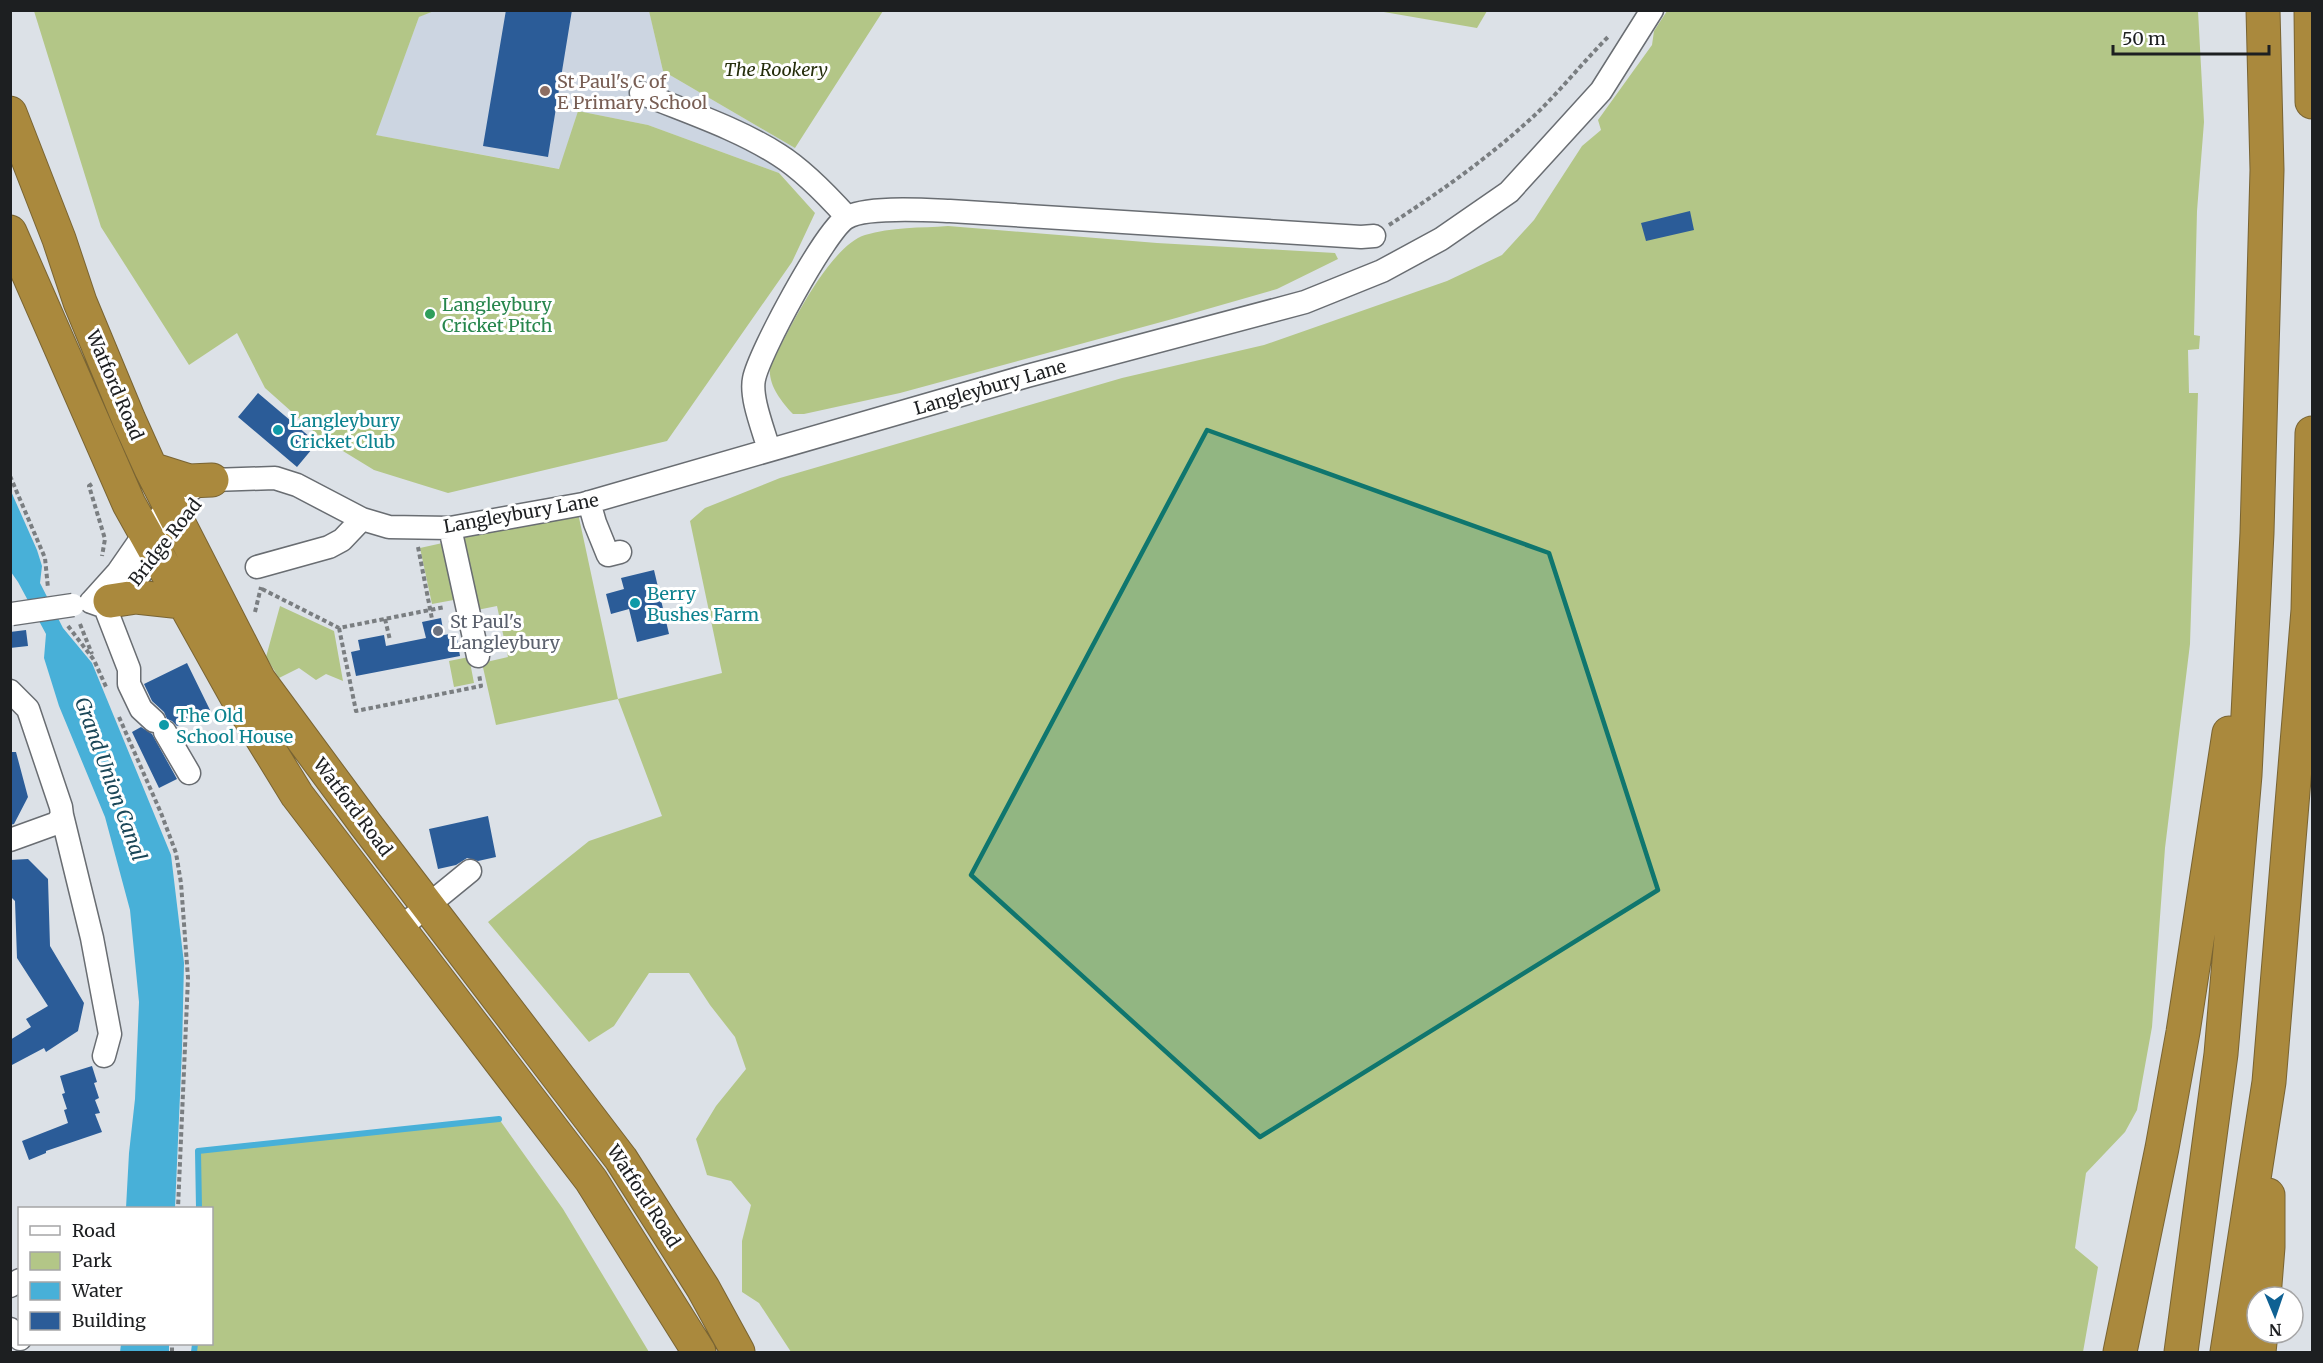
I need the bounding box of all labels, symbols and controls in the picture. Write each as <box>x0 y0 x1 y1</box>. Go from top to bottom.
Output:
scale bar <box>2113 18 2269 56</box>
text: 50 m <box>2122 27 2166 50</box>
park label: The Rookery <box>724 58 828 81</box>
place label: St Paul's C of E Primary School <box>557 70 708 114</box>
marker: St Paul's C of E Primary School <box>538 84 552 98</box>
place label: Langleybury Cricket Pitch <box>442 293 553 337</box>
marker: Langleybury Cricket Pitch <box>423 307 437 321</box>
street label: Watford Road <box>81 326 149 444</box>
street label: Langleybury Lane <box>911 354 1069 420</box>
place label: Langleybury Cricket Club <box>290 409 401 453</box>
marker: Langleybury Cricket Club <box>271 423 285 437</box>
street label: Langleybury Lane <box>442 488 600 538</box>
street label: Bridge Road <box>124 494 206 590</box>
place label: Berry Bushes Farm <box>647 582 759 626</box>
marker: Berry Bushes Farm <box>628 596 642 610</box>
place label: St Paul's Langleybury <box>450 610 561 654</box>
marker: St Paul's Langleybury <box>431 624 445 638</box>
water label: Grand Union Canal <box>70 694 152 864</box>
place label: The Old School House <box>176 704 293 748</box>
marker: The Old School House <box>157 718 171 732</box>
street label: Watford Road <box>308 752 398 861</box>
street label: Watford Road <box>602 1140 686 1252</box>
legend <box>18 1207 213 1345</box>
text: Road <box>72 1219 116 1242</box>
text: Park <box>72 1249 113 1272</box>
text: Water <box>71 1279 123 1302</box>
north arrow <box>2245 1285 2305 1345</box>
text: Building <box>72 1309 146 1332</box>
text: N <box>2268 1320 2282 1340</box>

